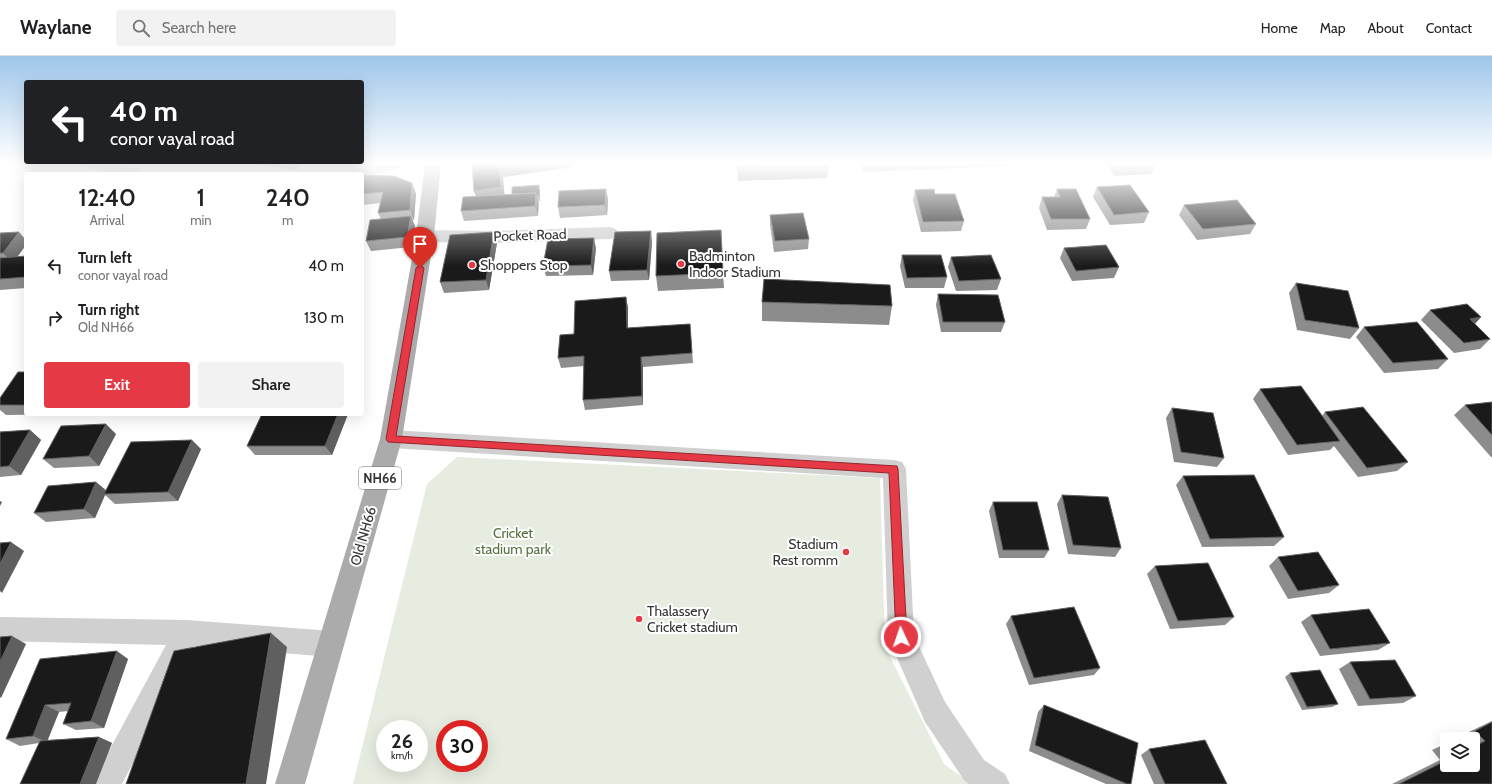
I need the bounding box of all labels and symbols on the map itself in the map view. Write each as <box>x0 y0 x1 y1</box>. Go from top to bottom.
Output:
street label: Pocket Road <box>493 225 567 245</box>
pin <box>403 227 437 268</box>
place label: Badminton Indoor Stadium <box>689 247 781 281</box>
place label: Shoppers Stop <box>480 256 568 274</box>
marker: Badminton Indoor Stadium <box>676 259 686 269</box>
marker: Shoppers Stop <box>467 260 477 270</box>
road number: NH66 <box>359 467 401 489</box>
street label: Old NH66 <box>346 504 380 568</box>
park label: Cricket stadium park <box>475 524 552 558</box>
place label: Stadium Rest romm <box>772 535 838 569</box>
marker: Stadium Rest romm <box>841 547 851 557</box>
place label: Thalassery Cricket stadium <box>647 602 738 636</box>
marker: Thalassery Cricket stadium <box>634 614 644 624</box>
position arrow <box>880 616 922 658</box>
speed limit sign: 30 <box>436 720 488 772</box>

